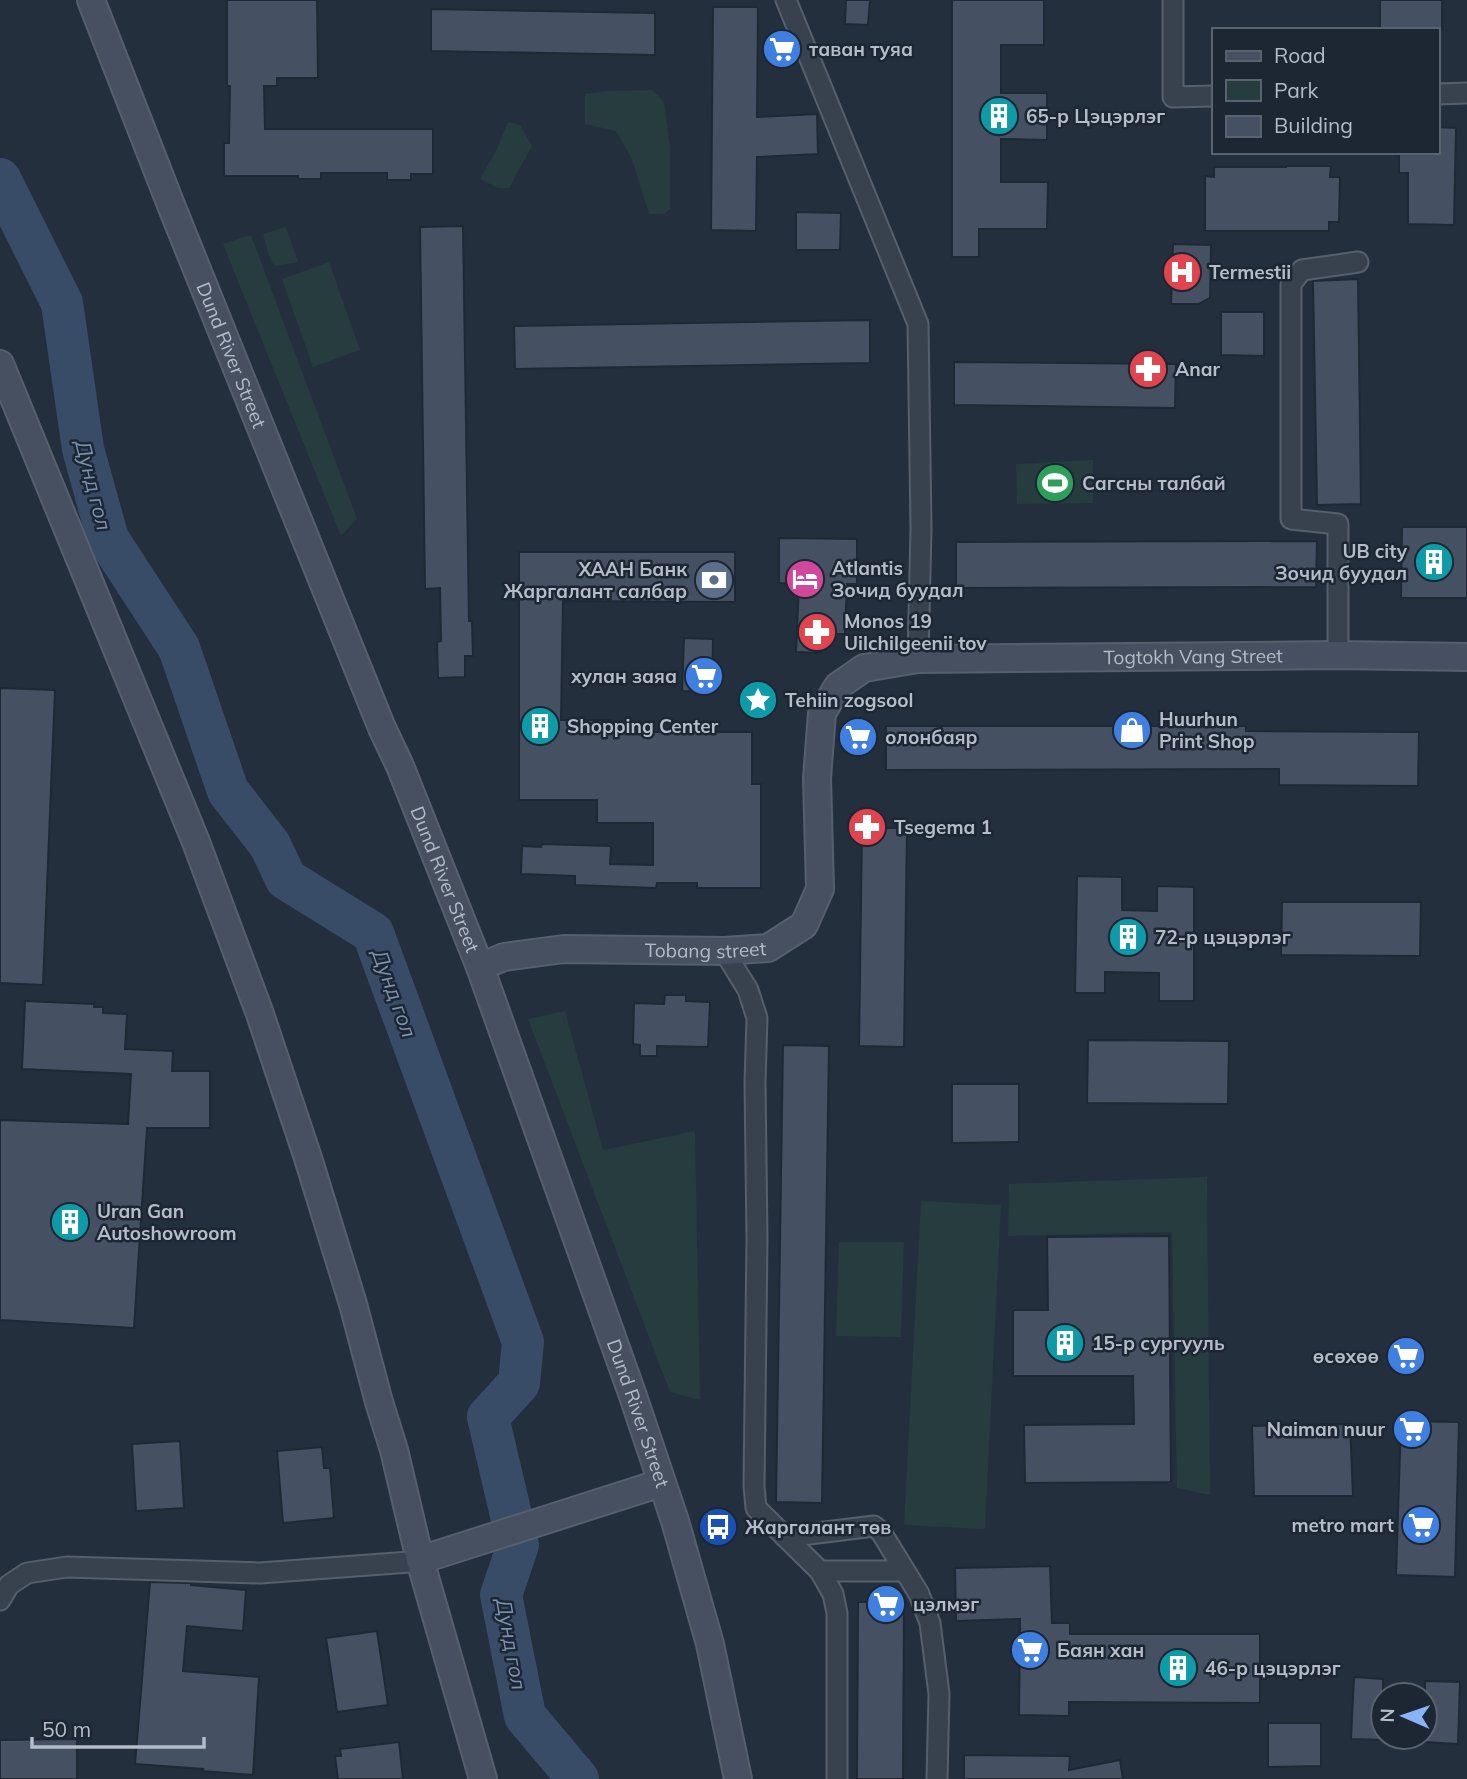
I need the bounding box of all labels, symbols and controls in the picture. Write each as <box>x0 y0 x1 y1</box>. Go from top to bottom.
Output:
supermarket icon: таван туяа <box>761 28 803 70</box>
legend <box>1212 28 1439 154</box>
place label: таван туяа <box>809 37 913 61</box>
text: Road <box>1274 42 1325 68</box>
text: Park <box>1274 77 1318 103</box>
building icon: 65-р Цэцэрлэг <box>978 95 1020 137</box>
place label: 65-р Цэцэрлэг <box>1026 104 1165 128</box>
text: Building <box>1274 112 1353 138</box>
hospital icon: Termestii <box>1161 251 1203 293</box>
place label: Termestii <box>1209 260 1291 284</box>
street label: Dund River Street <box>191 279 272 432</box>
pharmacy icon: Anar <box>1127 348 1169 390</box>
place label: Anar <box>1175 357 1220 381</box>
water label: Дунд гол <box>70 435 118 533</box>
sports icon: Сагсны талбай <box>1034 462 1076 504</box>
place label: Сагсны талбай <box>1082 471 1226 495</box>
place label: UB city Зочид буудал <box>1275 539 1408 585</box>
building icon: UB city Зочид буудал <box>1413 541 1455 583</box>
place label: Atlantis Зочид буудал <box>832 556 964 602</box>
place label: ХААН Банк Жаргалант салбар <box>503 557 687 603</box>
hotel icon: Atlantis Зочид буудал <box>784 558 826 600</box>
bank icon: ХААН Банк Жаргалант салбар <box>693 559 735 601</box>
place label: Monos 19 Uilchilgeenii tov <box>844 609 987 655</box>
pharmacy icon: Monos 19 Uilchilgeenii tov <box>796 611 838 653</box>
street label: Togtokh Vang Street <box>1103 644 1283 669</box>
supermarket icon: хулан заяа <box>683 655 725 697</box>
place label: хулан заяа <box>570 664 677 688</box>
place icon: Tehiin zogsool <box>737 679 779 721</box>
place label: Tehiin zogsool <box>785 688 914 712</box>
building icon: Shopping Center <box>519 705 561 747</box>
place label: Huurhun Print Shop <box>1159 707 1255 753</box>
shop icon: Huurhun Print Shop <box>1111 709 1153 751</box>
place label: Shopping Center <box>567 714 719 738</box>
supermarket icon: олонбаяр <box>837 716 879 758</box>
place label: олонбаяр <box>885 725 978 749</box>
street label: Dund River Street <box>405 803 485 956</box>
pharmacy icon: Tsegema 1 <box>846 806 888 848</box>
place label: Tsegema 1 <box>894 815 992 839</box>
building icon: 72-р цэцэрлэг <box>1107 916 1149 958</box>
place label: 72-р цэцэрлэг <box>1155 925 1291 949</box>
street label: Tobang street <box>645 936 767 963</box>
water label: Дунд гол <box>366 943 423 1041</box>
place label: Uran Gan Autoshowroom <box>97 1199 237 1245</box>
building icon: Uran Gan Autoshowroom <box>49 1201 91 1243</box>
building icon: 15-р сургууль <box>1044 1322 1086 1364</box>
place label: 15-р сургууль <box>1092 1331 1225 1355</box>
supermarket icon: өсөхөө <box>1385 1335 1427 1377</box>
street label: Dund River Street <box>602 1336 675 1491</box>
place label: өсөхөө <box>1313 1344 1379 1368</box>
supermarket icon: Naiman nuur <box>1391 1408 1433 1450</box>
place label: Naiman nuur <box>1267 1417 1386 1441</box>
supermarket icon: metro mart <box>1400 1504 1442 1546</box>
bus stop icon: Жаргалант төв <box>697 1506 739 1548</box>
place label: metro mart <box>1292 1513 1394 1537</box>
place label: Жаргалант төв <box>745 1515 891 1539</box>
supermarket icon: цэлмэг <box>865 1583 907 1625</box>
place label: цэлмэг <box>913 1592 979 1616</box>
water label: Дунд гол <box>491 1594 533 1692</box>
supermarket icon: Баян хан <box>1009 1629 1051 1671</box>
place label: Баян хан <box>1057 1638 1144 1662</box>
building icon: 46-р цэцэрлэг <box>1157 1647 1199 1689</box>
place label: 46-р цэцэрлэг <box>1205 1656 1341 1680</box>
north arrow <box>1369 1681 1439 1751</box>
scale bar <box>32 1706 203 1750</box>
text: N <box>1375 1708 1399 1723</box>
text: 50 m <box>42 1716 91 1742</box>

